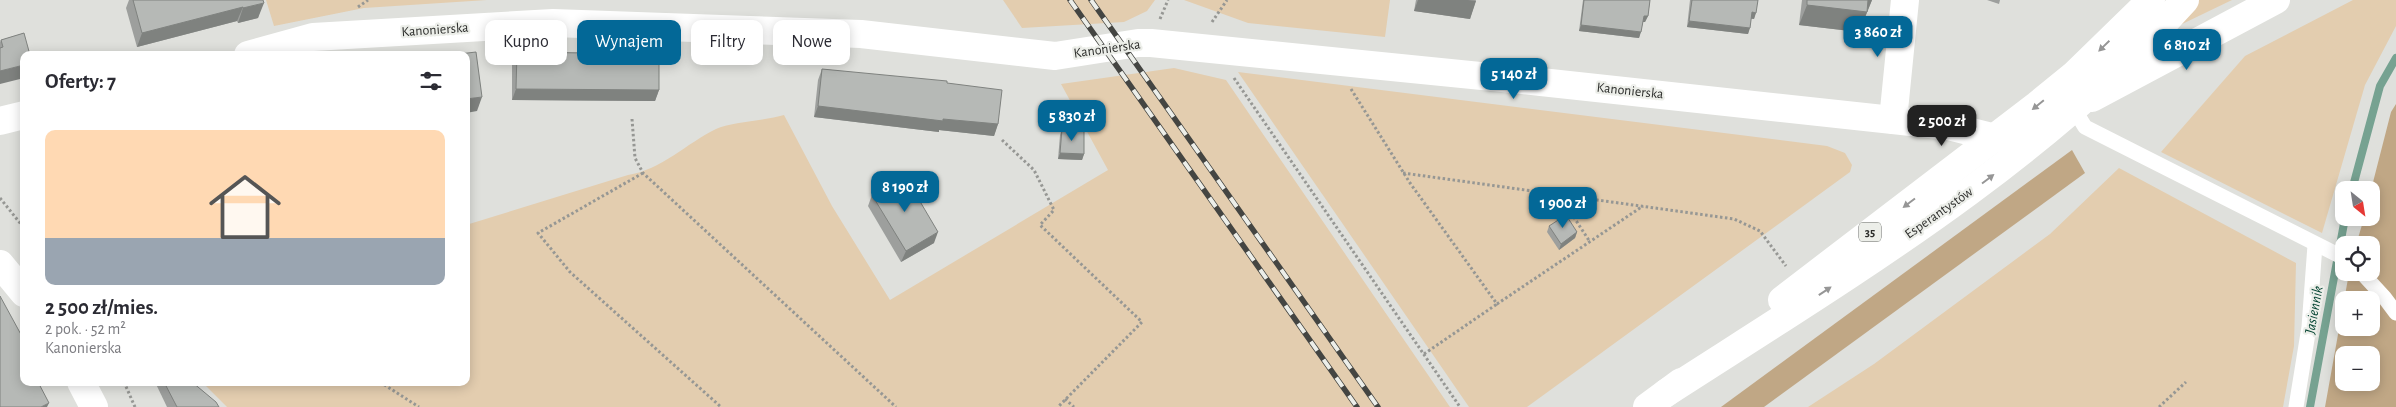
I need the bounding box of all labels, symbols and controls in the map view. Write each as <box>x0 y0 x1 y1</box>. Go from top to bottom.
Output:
pin: 3 860 zł <box>1826 15 1930 58</box>
chip: Kupno <box>485 20 567 65</box>
chip: Wynajem <box>577 20 681 65</box>
chip: Filtry <box>691 20 763 65</box>
chip: Nowe <box>773 20 850 65</box>
street label: Kanonierska <box>401 21 470 39</box>
text: 3 860 zł <box>1854 24 1902 40</box>
pin: 6 810 zł <box>2135 28 2239 71</box>
street label: Kanonierska <box>1073 37 1142 61</box>
text: 6 810 zł <box>2164 37 2210 53</box>
one-way arrow <box>2098 40 2110 52</box>
pin: 5 140 zł <box>1462 58 1566 100</box>
text: 5 140 zł <box>1491 66 1537 82</box>
icon: filters <box>417 67 445 95</box>
text: Oferty: 7 <box>45 71 116 92</box>
street label: Kanonierska <box>1596 81 1665 102</box>
one-way arrow <box>2031 99 2044 110</box>
pin: 5 830 zł <box>1020 100 1124 142</box>
pin: 2 500 zł <box>1890 104 1994 147</box>
text: 5 830 zł <box>1049 108 1095 124</box>
text: 2 500 zł <box>1918 113 1966 129</box>
icon: home <box>200 162 290 252</box>
pin: 8 190 zł <box>853 170 957 213</box>
one-way arrow <box>1981 174 1995 184</box>
text: 8 190 zł <box>882 179 928 195</box>
north arrow <box>2335 181 2380 226</box>
map controls <box>2335 181 2380 391</box>
street label: Esperantystów <box>1902 184 1976 242</box>
pin: 1 900 zł <box>1511 186 1615 229</box>
text: 1 900 zł <box>1540 195 1586 211</box>
one-way arrow <box>1903 198 1916 209</box>
road number: 35 <box>1859 222 1881 242</box>
button: locate <box>2335 236 2380 281</box>
water label: Jasiennik <box>2302 285 2326 336</box>
one-way arrow <box>1818 286 1832 296</box>
button: + <box>2335 291 2380 336</box>
text: 2 500 zł/mies. <box>45 297 158 318</box>
text: 2 pok. · 52 m² <box>45 321 126 337</box>
text: Kanonierska <box>45 340 122 356</box>
button: − <box>2335 346 2380 391</box>

